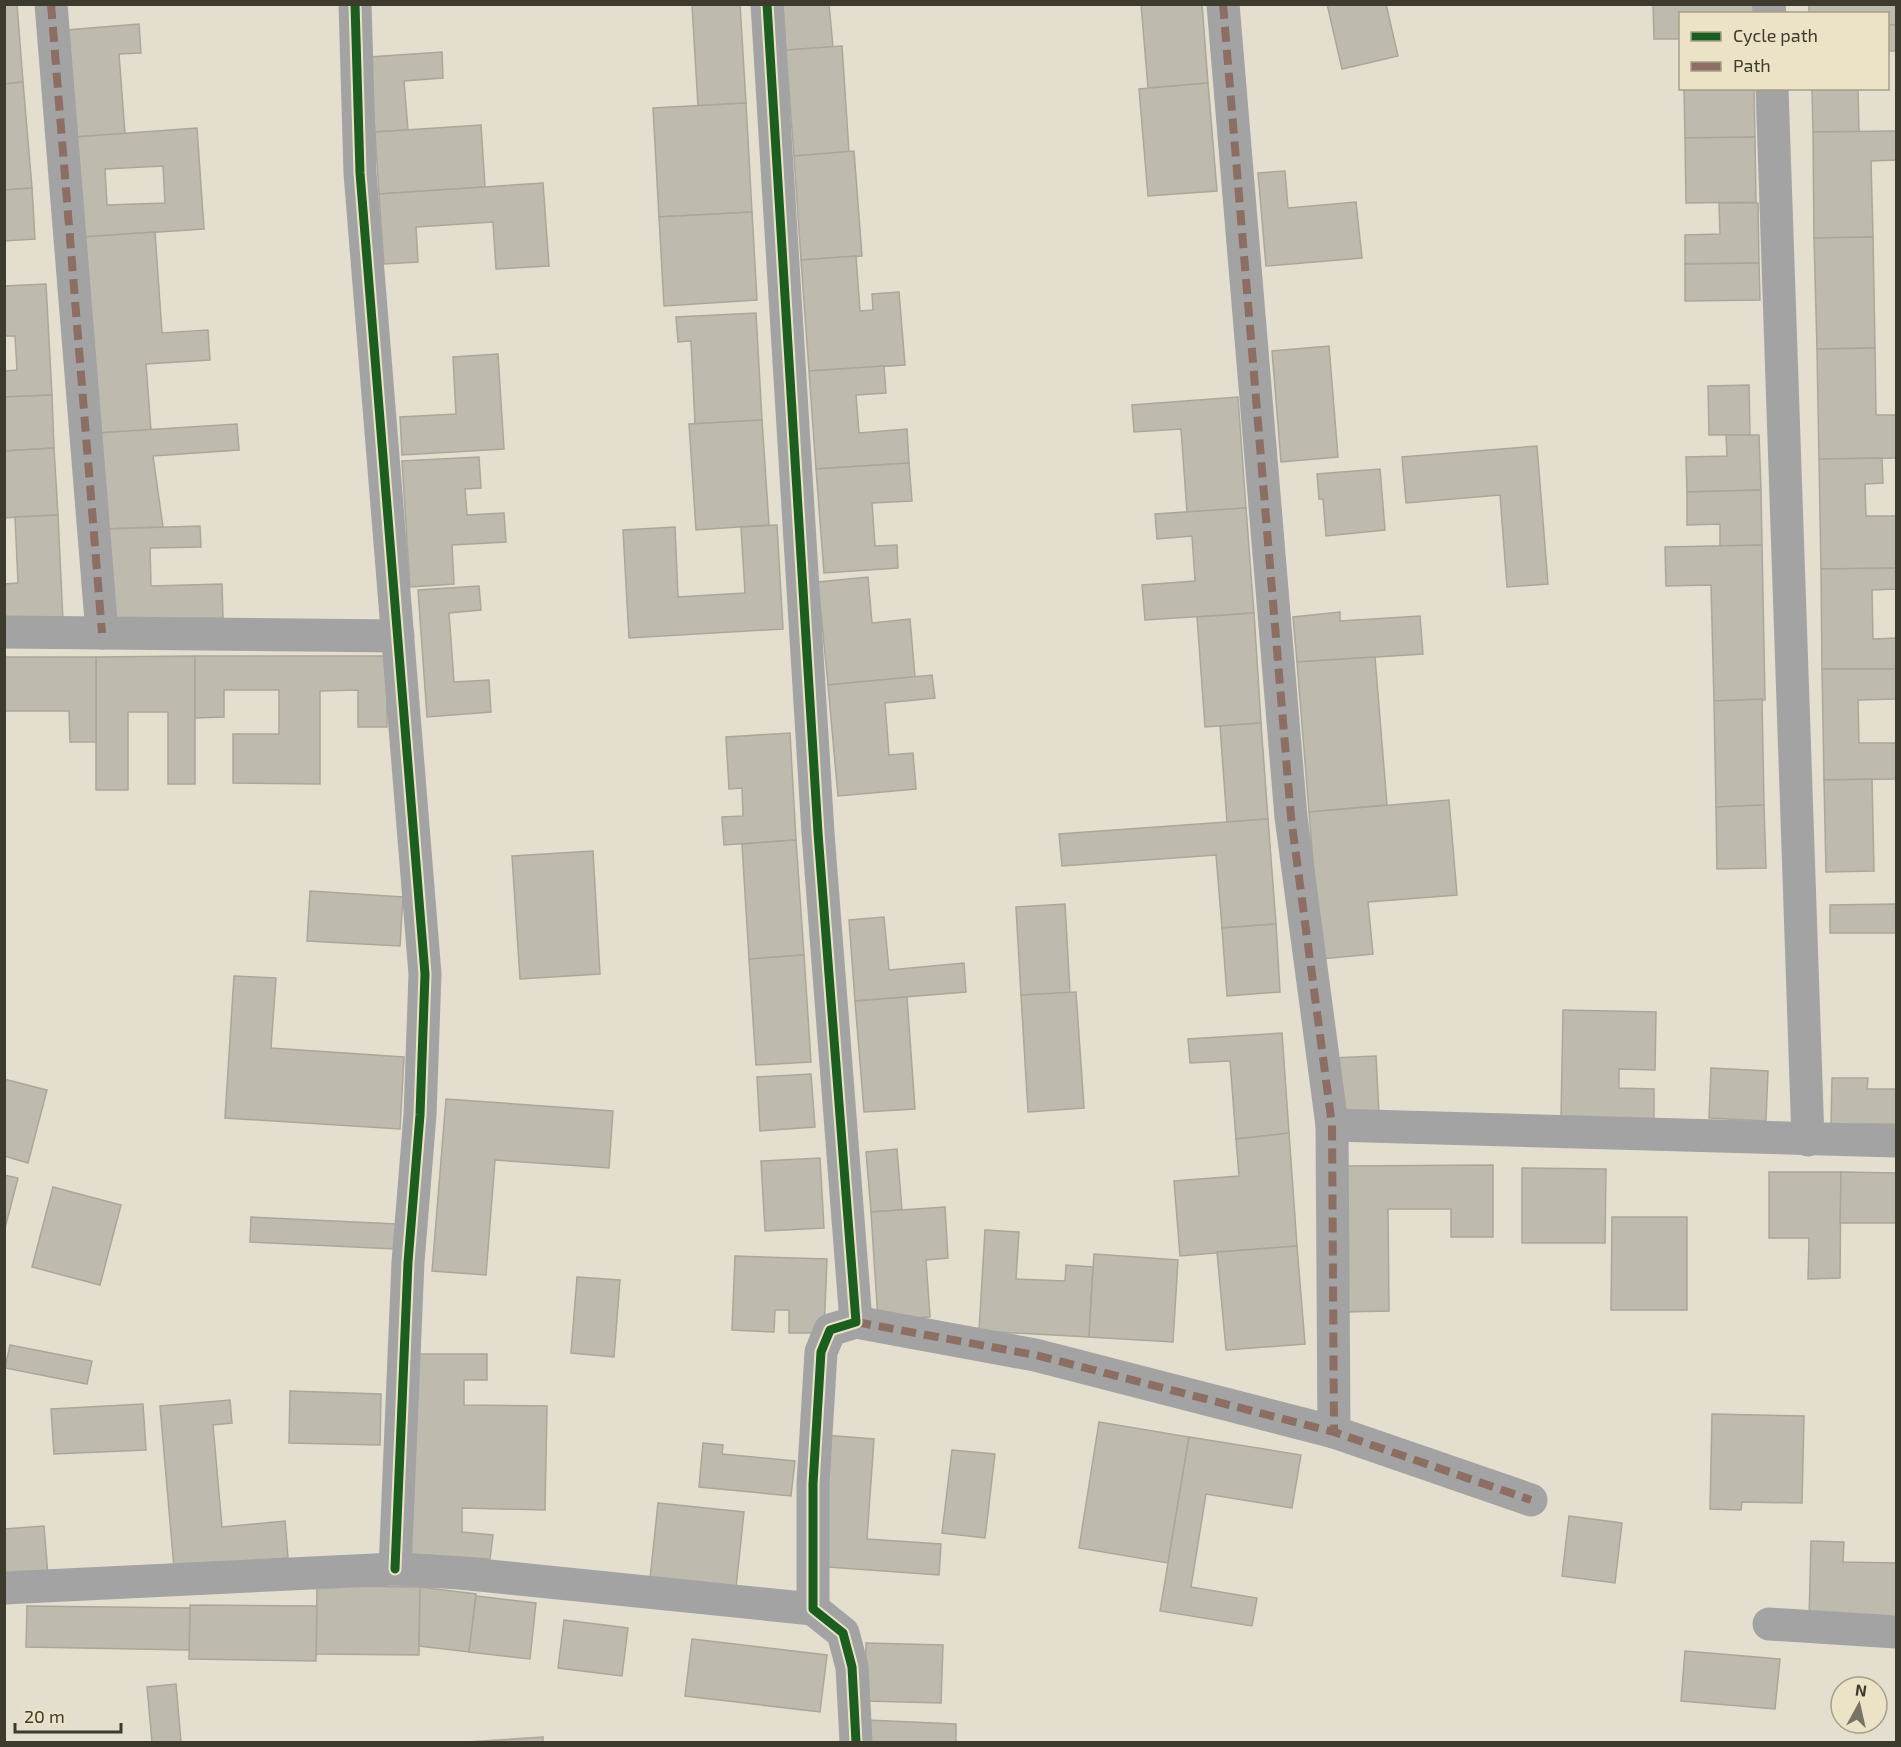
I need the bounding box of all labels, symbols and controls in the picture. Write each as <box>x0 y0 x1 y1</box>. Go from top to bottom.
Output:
legend <box>1679 12 1889 90</box>
text: Cycle path <box>1733 24 1818 46</box>
text: Path <box>1733 54 1771 76</box>
north arrow <box>1829 1675 1889 1735</box>
text: N <box>1854 1679 1868 1700</box>
scale bar <box>15 1696 122 1734</box>
text: 20 m <box>24 1705 65 1727</box>

